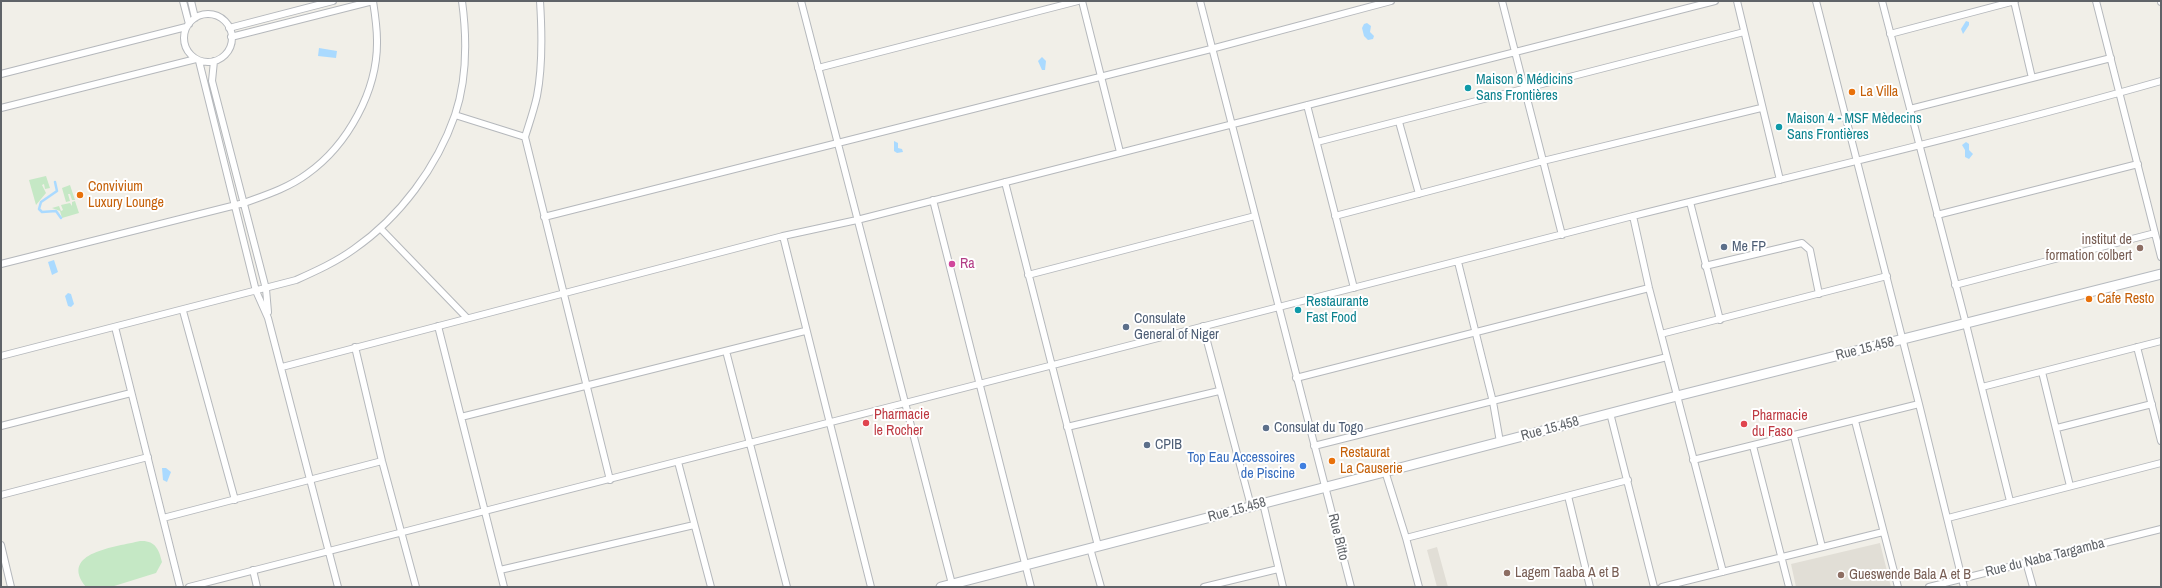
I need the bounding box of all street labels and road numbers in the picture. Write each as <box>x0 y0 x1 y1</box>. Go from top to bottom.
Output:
street label: Rue 15.458 <box>1834 334 1896 364</box>
street label: Rue 15.458 <box>1519 413 1581 445</box>
street label: Rue 15.458 <box>1206 494 1268 526</box>
street label: Rue Bitto <box>1324 512 1352 562</box>
street label: Rue du Naba Targamba <box>1984 535 2106 581</box>

